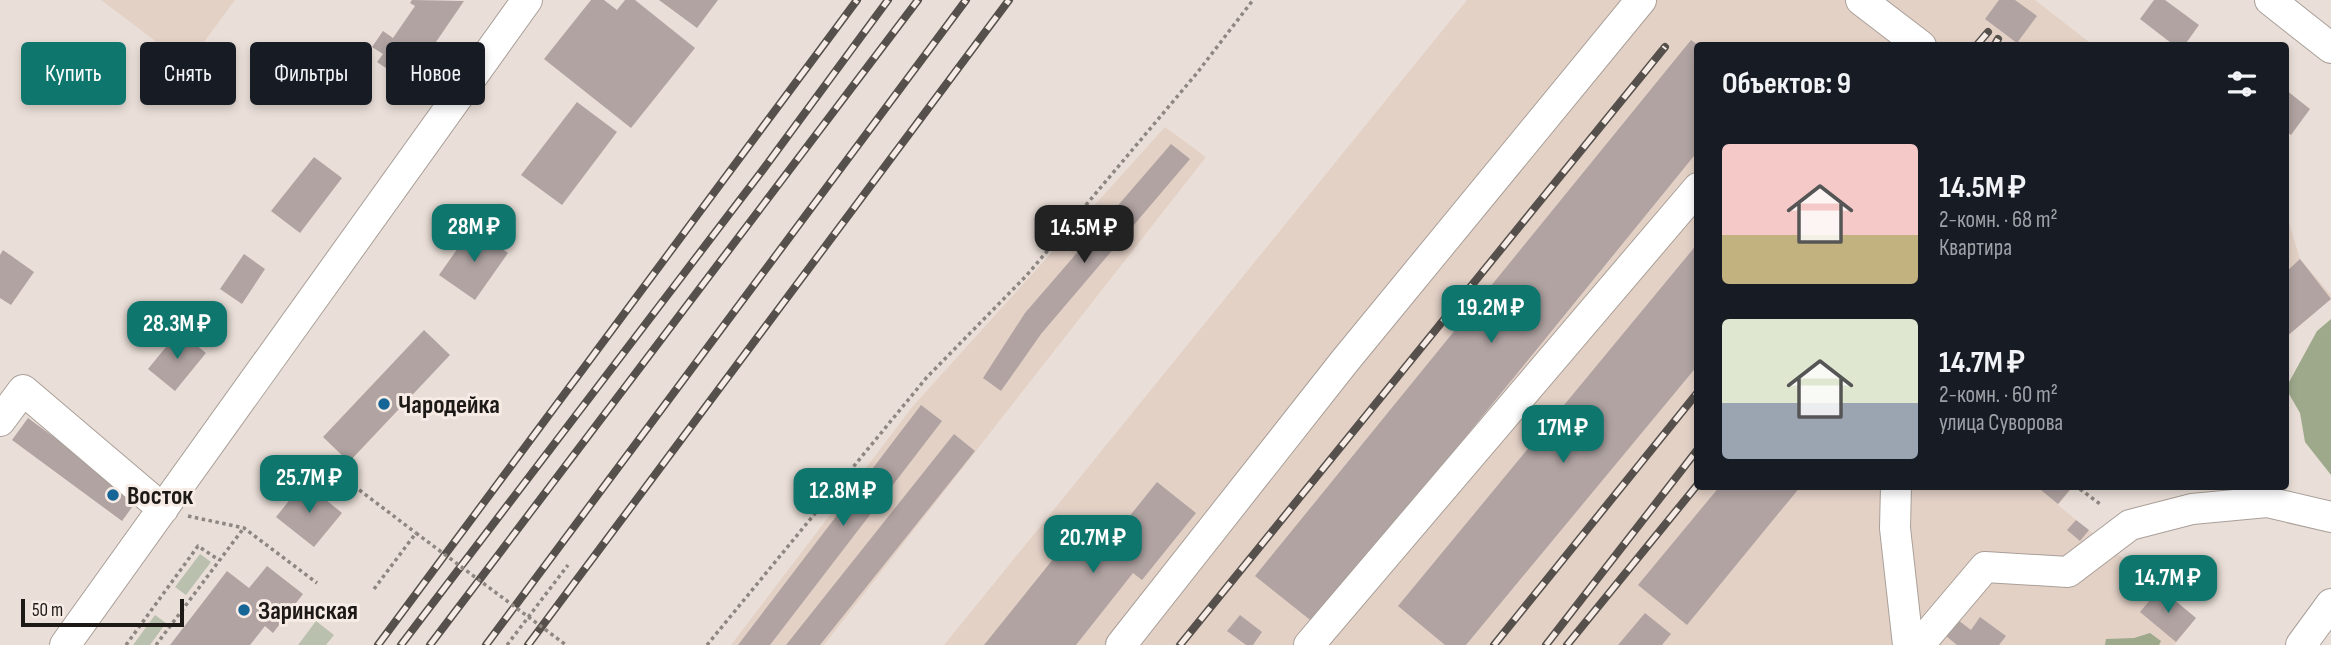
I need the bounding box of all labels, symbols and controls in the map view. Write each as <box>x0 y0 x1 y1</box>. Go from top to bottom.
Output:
chip: Купить <box>21 42 126 105</box>
chip: Снять <box>140 42 236 105</box>
chip: Фильтры <box>250 42 372 105</box>
chip: Новое <box>386 42 485 105</box>
icon: filters <box>2223 65 2261 103</box>
text: Объектов: 9 <box>1722 66 1851 102</box>
text: 14.5M ₽ <box>1939 170 2026 206</box>
icon: home <box>1778 172 1862 256</box>
pin: 28M ₽ <box>425 204 523 264</box>
pin: 14.5M ₽ <box>1019 205 1149 265</box>
text: 2-комн. · 68 m² <box>1939 206 2058 234</box>
text: 28M ₽ <box>448 213 500 241</box>
text: 14.5M ₽ <box>1051 214 1117 242</box>
text: Квартира <box>1939 234 2012 262</box>
pin: 19.2M ₽ <box>1426 286 1556 345</box>
text: 19.2M ₽ <box>1458 294 1524 322</box>
pin: 28.3M ₽ <box>112 302 242 361</box>
text: 28.3M ₽ <box>143 310 211 338</box>
text: 14.7M ₽ <box>1939 345 2025 381</box>
icon: home <box>1778 347 1862 431</box>
text: 2-комн. · 60 m² <box>1939 381 2058 409</box>
place label: Чародейка <box>398 390 500 421</box>
marker: Чародейка <box>376 396 392 412</box>
pin: 17M ₽ <box>1514 406 1612 465</box>
text: улица Суворова <box>1939 409 2063 437</box>
text: 17M ₽ <box>1538 414 1588 442</box>
pin: 25.7M ₽ <box>244 456 374 515</box>
text: 25.7M ₽ <box>276 464 342 492</box>
pin: 12.8M ₽ <box>778 468 908 528</box>
text: 12.8M ₽ <box>810 477 876 505</box>
place label: Восток <box>127 481 193 512</box>
marker: Восток <box>105 487 121 503</box>
pin: 20.7M ₽ <box>1028 516 1158 575</box>
text: 20.7M ₽ <box>1060 524 1126 552</box>
pin: 14.7M ₽ <box>2103 556 2233 615</box>
text: 14.7M ₽ <box>2135 564 2201 592</box>
scale bar <box>21 596 184 628</box>
place label: Заринская <box>258 596 358 627</box>
text: 50 m <box>32 599 63 622</box>
marker: Заринская <box>236 602 252 618</box>

